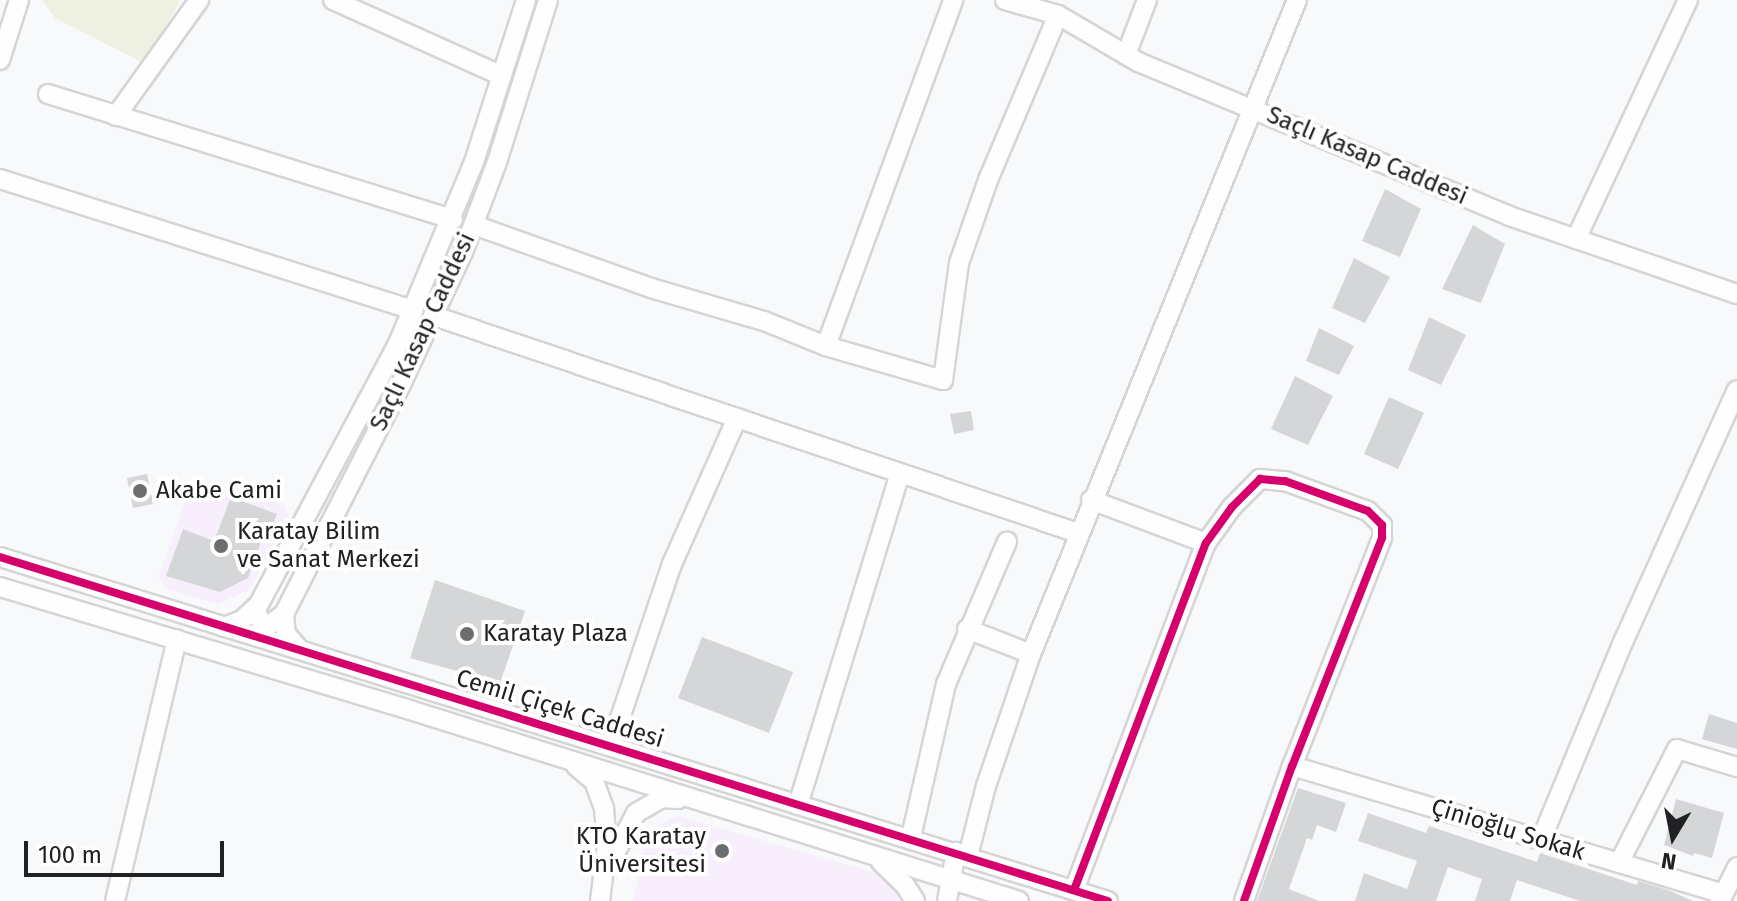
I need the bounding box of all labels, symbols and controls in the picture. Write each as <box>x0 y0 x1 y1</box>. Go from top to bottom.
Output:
street label: Saçlı Kasap Caddesi <box>1262 101 1472 211</box>
street label: Saçlı Kasap Caddesi <box>364 228 482 436</box>
place label: Akabe Cami <box>156 477 282 505</box>
marker: Akabe Cami <box>131 482 149 500</box>
place label: Karatay Bilim ve Sanat Merkezi <box>237 518 420 574</box>
marker: Karatay Bilim ve Sanat Merkezi <box>212 537 230 555</box>
place label: Karatay Plaza <box>483 620 628 648</box>
marker: Karatay Plaza <box>458 625 476 643</box>
street label: Cemil Çiçek Caddesi <box>453 664 667 754</box>
street label: Çinioğlu Sokak <box>1428 793 1588 867</box>
north arrow <box>1633 797 1713 877</box>
place label: KTO Karatay Üniversitesi <box>576 823 706 879</box>
scale bar <box>28 825 228 875</box>
text: 100 m <box>38 841 102 869</box>
marker: KTO Karatay Üniversitesi <box>713 842 731 860</box>
text: N <box>1659 847 1678 876</box>

